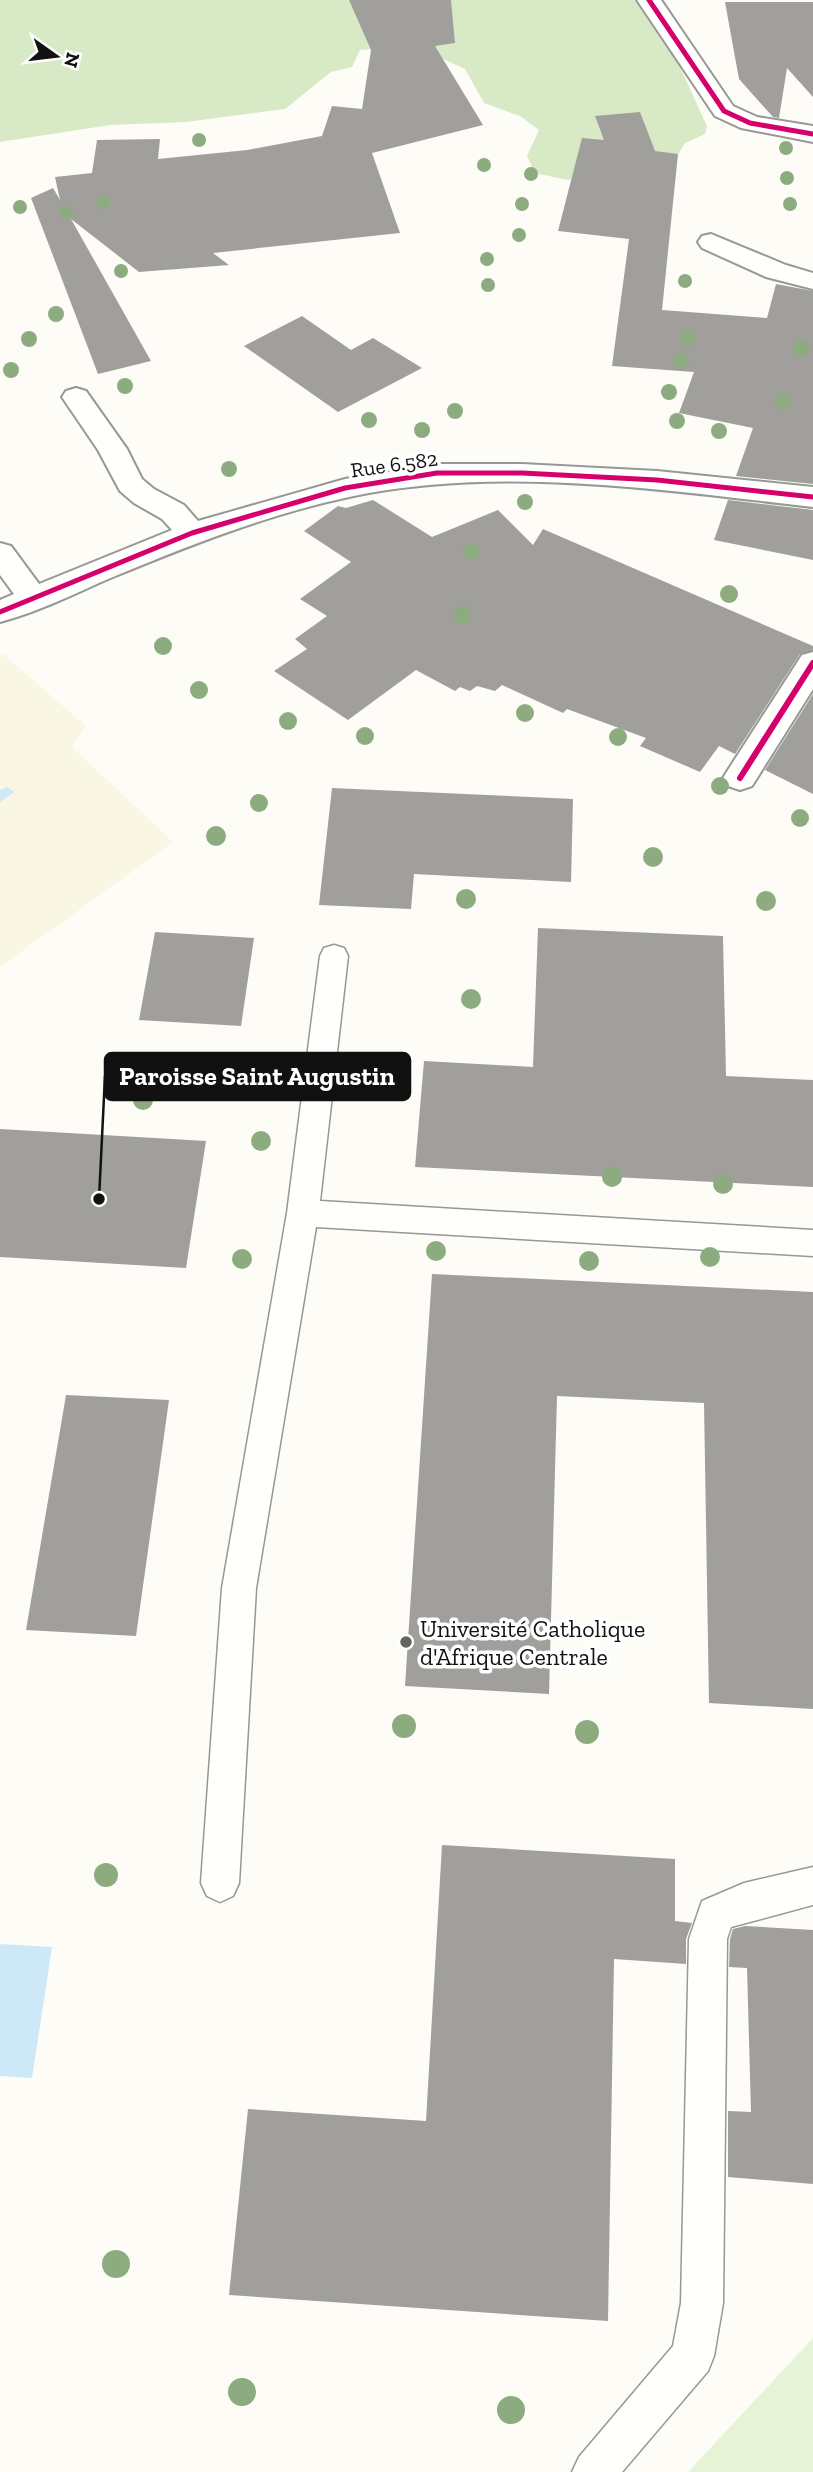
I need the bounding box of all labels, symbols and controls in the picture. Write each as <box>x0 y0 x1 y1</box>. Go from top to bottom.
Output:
north arrow <box>21 21 91 91</box>
text: N <box>59 50 85 70</box>
street label: Rue 6.582 <box>349 446 439 482</box>
callout: Paroisse Saint Augustin <box>105 1053 410 1100</box>
text: Paroisse Saint Augustin <box>119 1060 396 1092</box>
place label: Université Catholique d'Afrique Centrale <box>420 1614 645 1671</box>
marker: Université Catholique d'Afrique Centrale <box>398 1634 414 1650</box>

